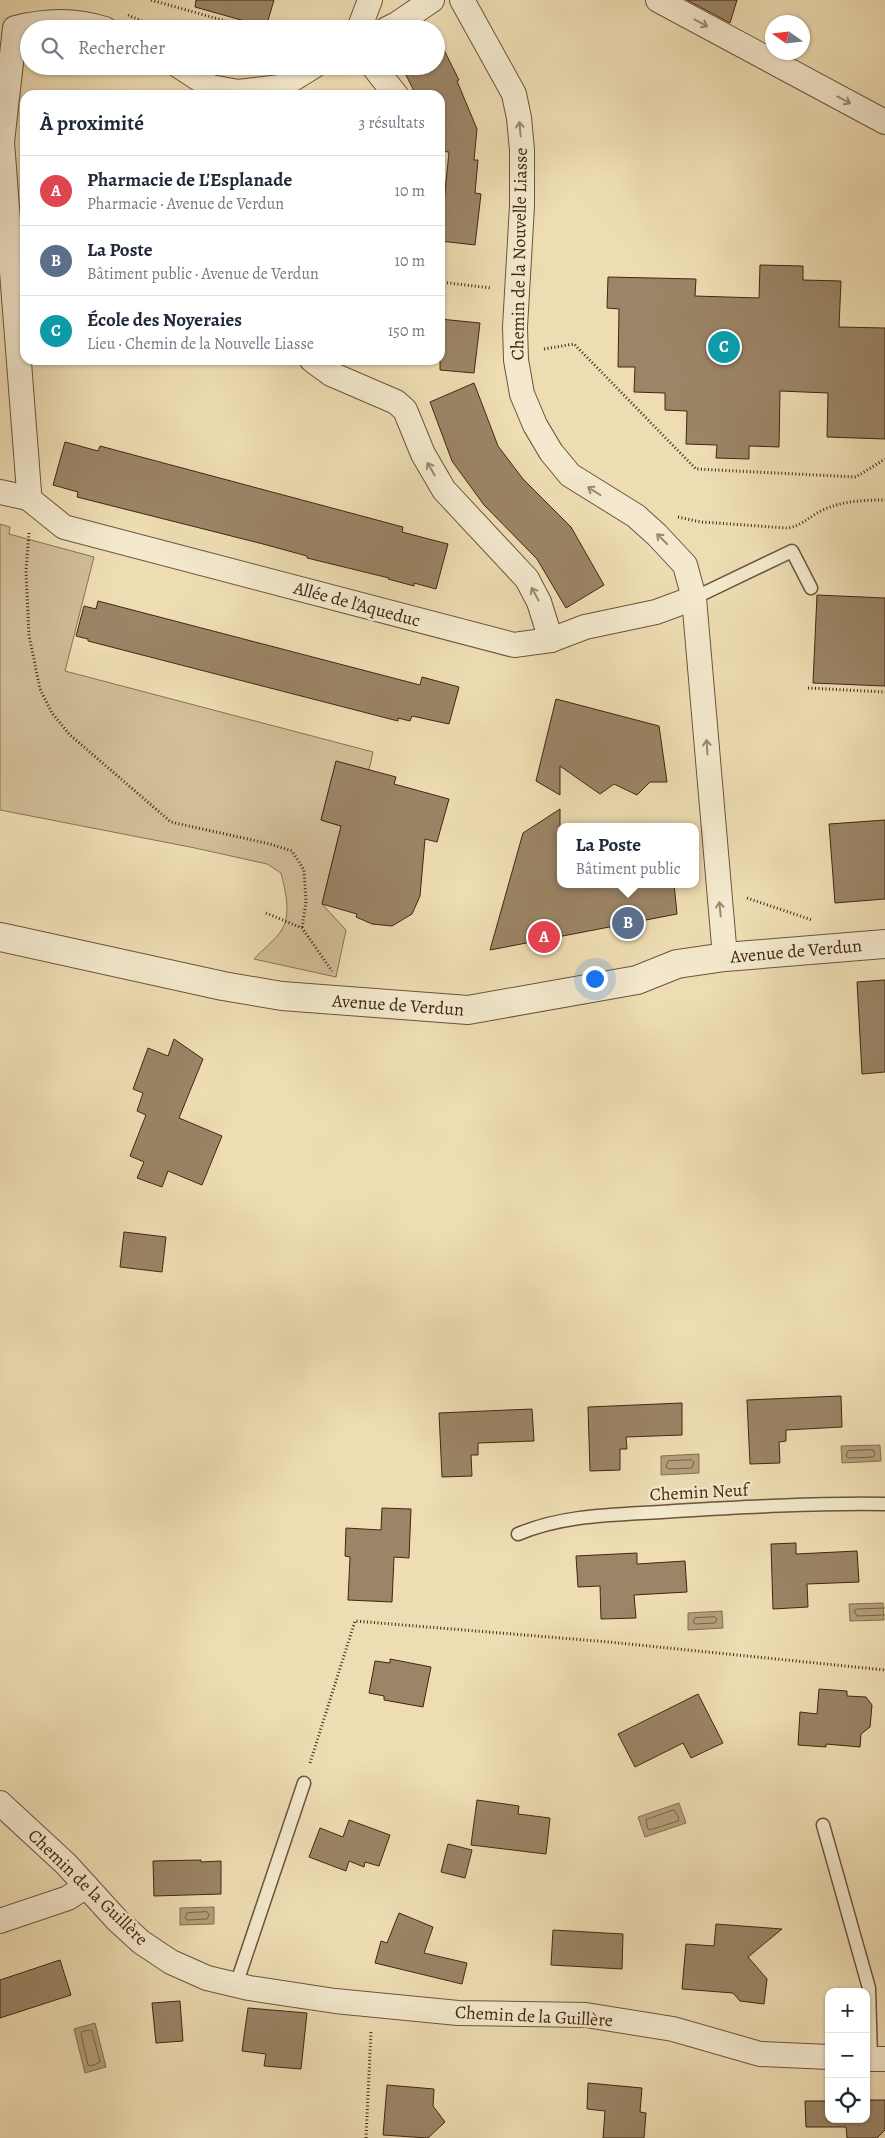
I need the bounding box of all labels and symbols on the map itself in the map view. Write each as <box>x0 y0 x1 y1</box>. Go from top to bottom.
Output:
north arrow <box>765 15 810 60</box>
one-way arrow <box>693 19 708 28</box>
one-way arrow <box>837 95 852 105</box>
one-way arrow <box>515 121 525 137</box>
street label: Chemin de la Nouvelle Liasse <box>505 147 533 361</box>
pin: C <box>708 328 740 366</box>
one-way arrow <box>426 463 436 477</box>
one-way arrow <box>588 485 602 495</box>
one-way arrow <box>656 534 668 546</box>
street label: Allée de l'Aqueduc <box>290 575 423 632</box>
one-way arrow <box>529 587 539 602</box>
one-way arrow <box>702 739 712 755</box>
one-way arrow <box>715 901 725 917</box>
pin: B <box>612 904 644 942</box>
pin: A <box>528 918 560 956</box>
street label: Avenue de Verdun <box>728 933 863 969</box>
your location <box>582 966 608 992</box>
street label: Avenue de Verdun <box>330 988 465 1022</box>
street label: Chemin Neuf <box>649 1477 752 1507</box>
street label: Chemin de la Guillère <box>23 1823 153 1951</box>
street label: Chemin de la Guillère <box>454 2000 614 2032</box>

